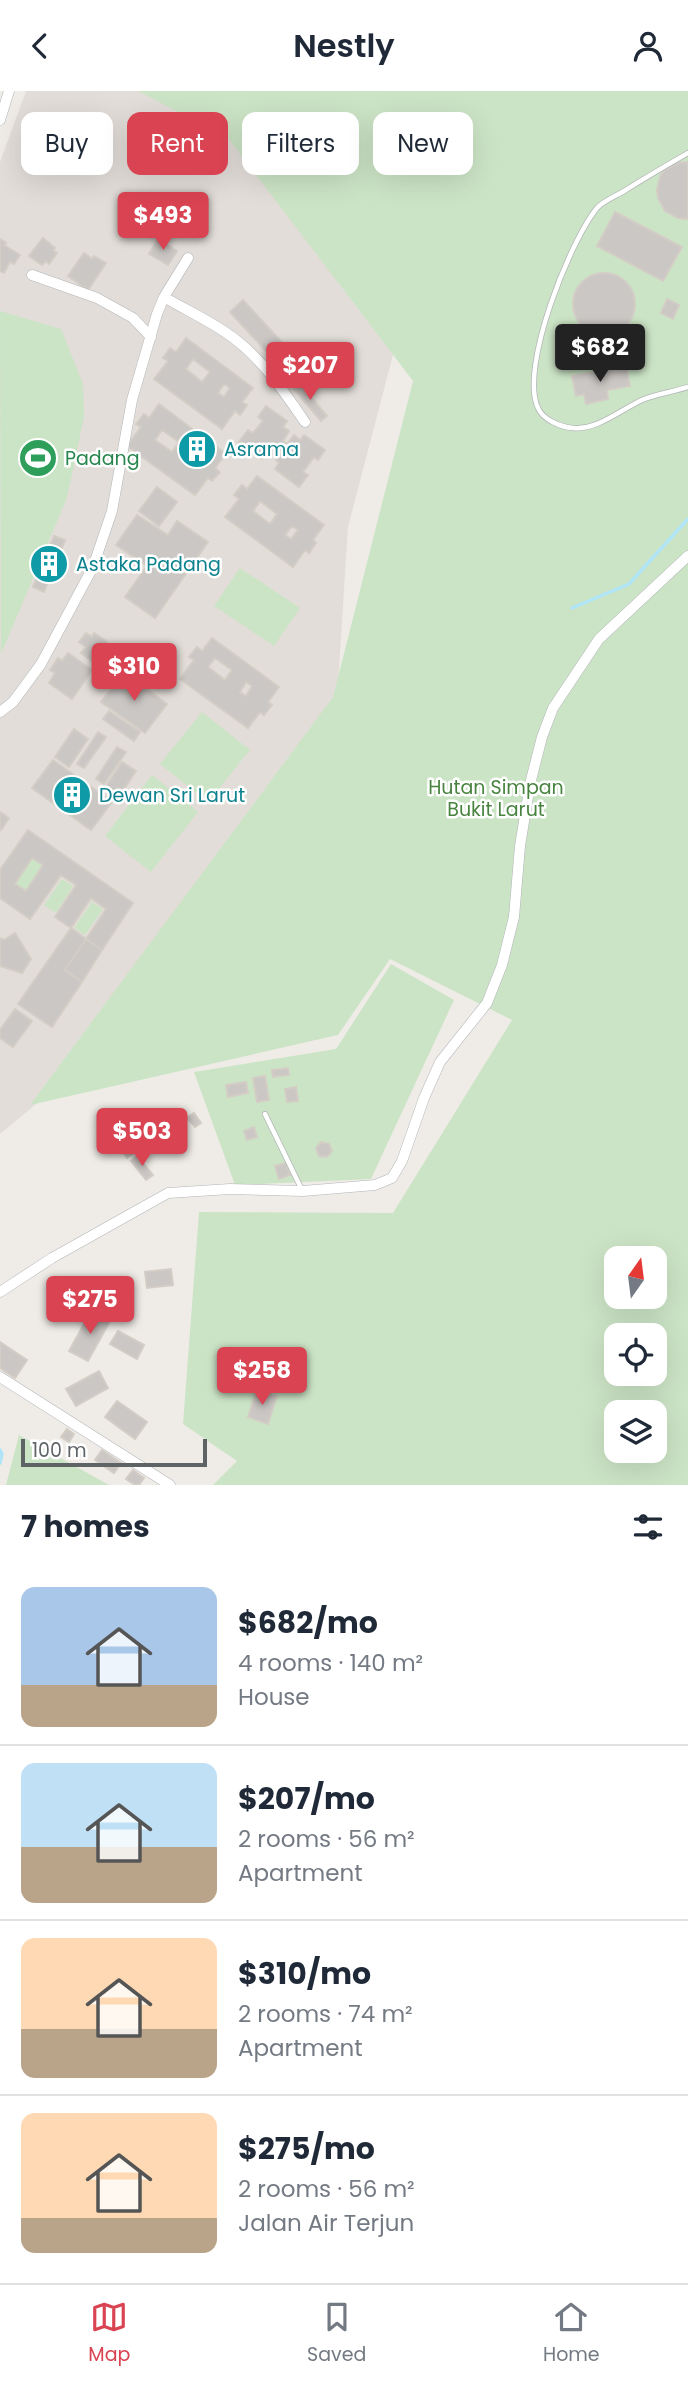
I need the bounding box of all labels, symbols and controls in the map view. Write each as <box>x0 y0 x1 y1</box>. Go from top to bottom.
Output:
text: Nestly <box>293 23 395 68</box>
icon: back <box>21 27 59 65</box>
icon: person <box>629 27 667 65</box>
chip: Buy <box>21 112 113 175</box>
chip: Rent <box>127 112 228 175</box>
chip: Filters <box>242 112 359 175</box>
chip: New <box>373 112 473 175</box>
pin: $493 <box>122 193 204 252</box>
text: $493 <box>134 199 192 231</box>
pin: $682 <box>559 324 641 384</box>
text: $682 <box>571 331 629 363</box>
pin: $207 <box>269 343 351 402</box>
text: $207 <box>282 349 338 381</box>
building icon: Asrama <box>176 428 218 470</box>
place label: Asrama <box>224 436 299 463</box>
sports icon: Padang <box>17 437 59 479</box>
place label: Padang <box>65 445 140 472</box>
building icon: Astaka Padang <box>28 543 70 585</box>
place label: Astaka Padang <box>76 551 221 578</box>
pin: $310 <box>93 643 175 703</box>
text: $310 <box>108 650 160 682</box>
building icon: Dewan Sri Larut <box>51 774 93 816</box>
park label: Hutan Simpan Bukit Larut <box>428 774 564 823</box>
place label: Dewan Sri Larut <box>99 782 245 809</box>
pin: $503 <box>101 1109 183 1168</box>
text: $503 <box>113 1115 172 1147</box>
north arrow <box>604 1246 667 1309</box>
map controls <box>604 1246 667 1463</box>
pin: $275 <box>49 1277 131 1336</box>
text: $275 <box>62 1283 118 1315</box>
button: locate <box>604 1323 667 1386</box>
pin: $258 <box>221 1347 303 1407</box>
text: $258 <box>233 1354 291 1386</box>
button: layers <box>604 1400 667 1463</box>
scale bar <box>21 1436 206 1468</box>
text: 100 m <box>32 1437 87 1464</box>
text: 7 homes <box>21 1505 150 1548</box>
icon: filters <box>629 1508 667 1546</box>
text: $682/mo <box>238 1601 378 1644</box>
icon: home <box>77 1615 161 1699</box>
text: 4 rooms · 140 m² <box>238 1647 423 1679</box>
text: House <box>238 1681 310 1713</box>
text: $207/mo <box>238 1777 375 1820</box>
icon: home <box>77 1791 161 1875</box>
text: 2 rooms · 56 m² <box>238 1823 415 1855</box>
text: Apartment <box>238 1857 363 1889</box>
text: $310/mo <box>238 1952 371 1995</box>
icon: home <box>77 1966 161 2050</box>
text: 2 rooms · 74 m² <box>238 1998 413 2030</box>
text: Apartment <box>238 2032 363 2064</box>
text: $275/mo <box>238 2127 375 2170</box>
icon: home <box>77 2141 161 2225</box>
text: 2 rooms · 56 m² <box>238 2173 415 2205</box>
text: Jalan Air Terjun <box>238 2207 414 2239</box>
tab: Map <box>88 2298 130 2369</box>
tab: Saved <box>307 2298 366 2369</box>
tab: Home <box>543 2298 600 2369</box>

